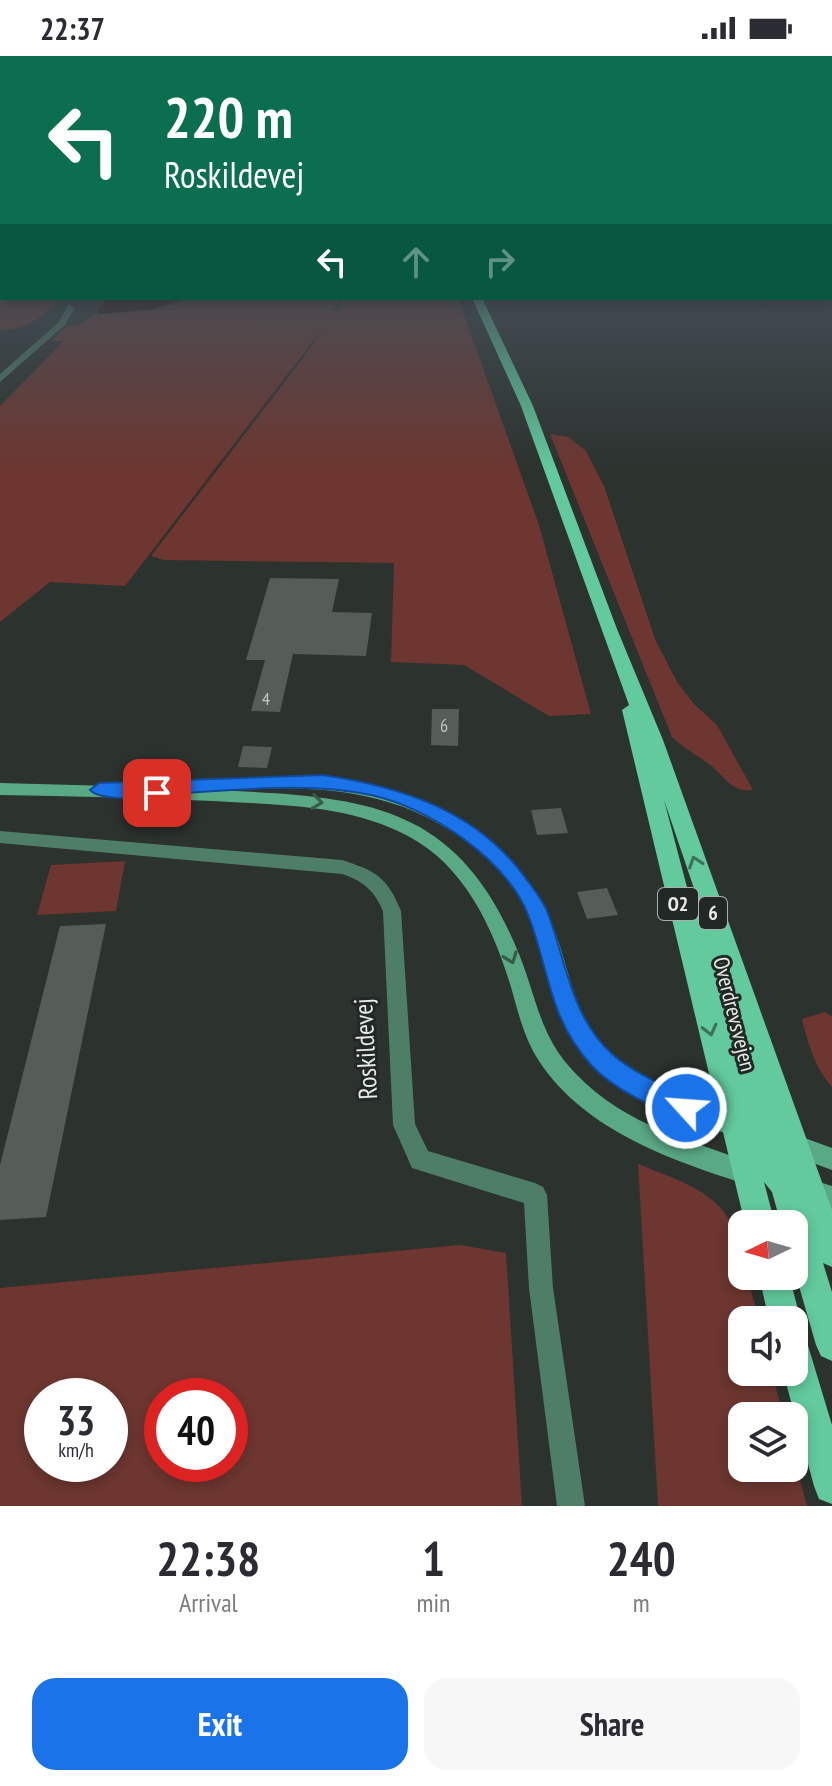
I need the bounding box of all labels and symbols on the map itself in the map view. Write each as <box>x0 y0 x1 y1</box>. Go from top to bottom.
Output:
house number: 4 <box>262 687 270 710</box>
house number: 6 <box>440 714 448 737</box>
pin <box>123 759 191 827</box>
one-way arrow <box>310 793 324 810</box>
one-way arrow <box>688 855 705 869</box>
road number: O2 <box>658 888 698 920</box>
road number: 6 <box>699 897 727 929</box>
one-way arrow <box>501 950 518 964</box>
street label: Overdrevsvejen <box>707 954 763 1074</box>
street label: Roskildevej <box>346 998 384 1100</box>
one-way arrow <box>701 1023 718 1036</box>
position arrow <box>644 1066 728 1150</box>
north arrow <box>728 1210 808 1290</box>
speed limit sign: 40 <box>144 1378 248 1482</box>

